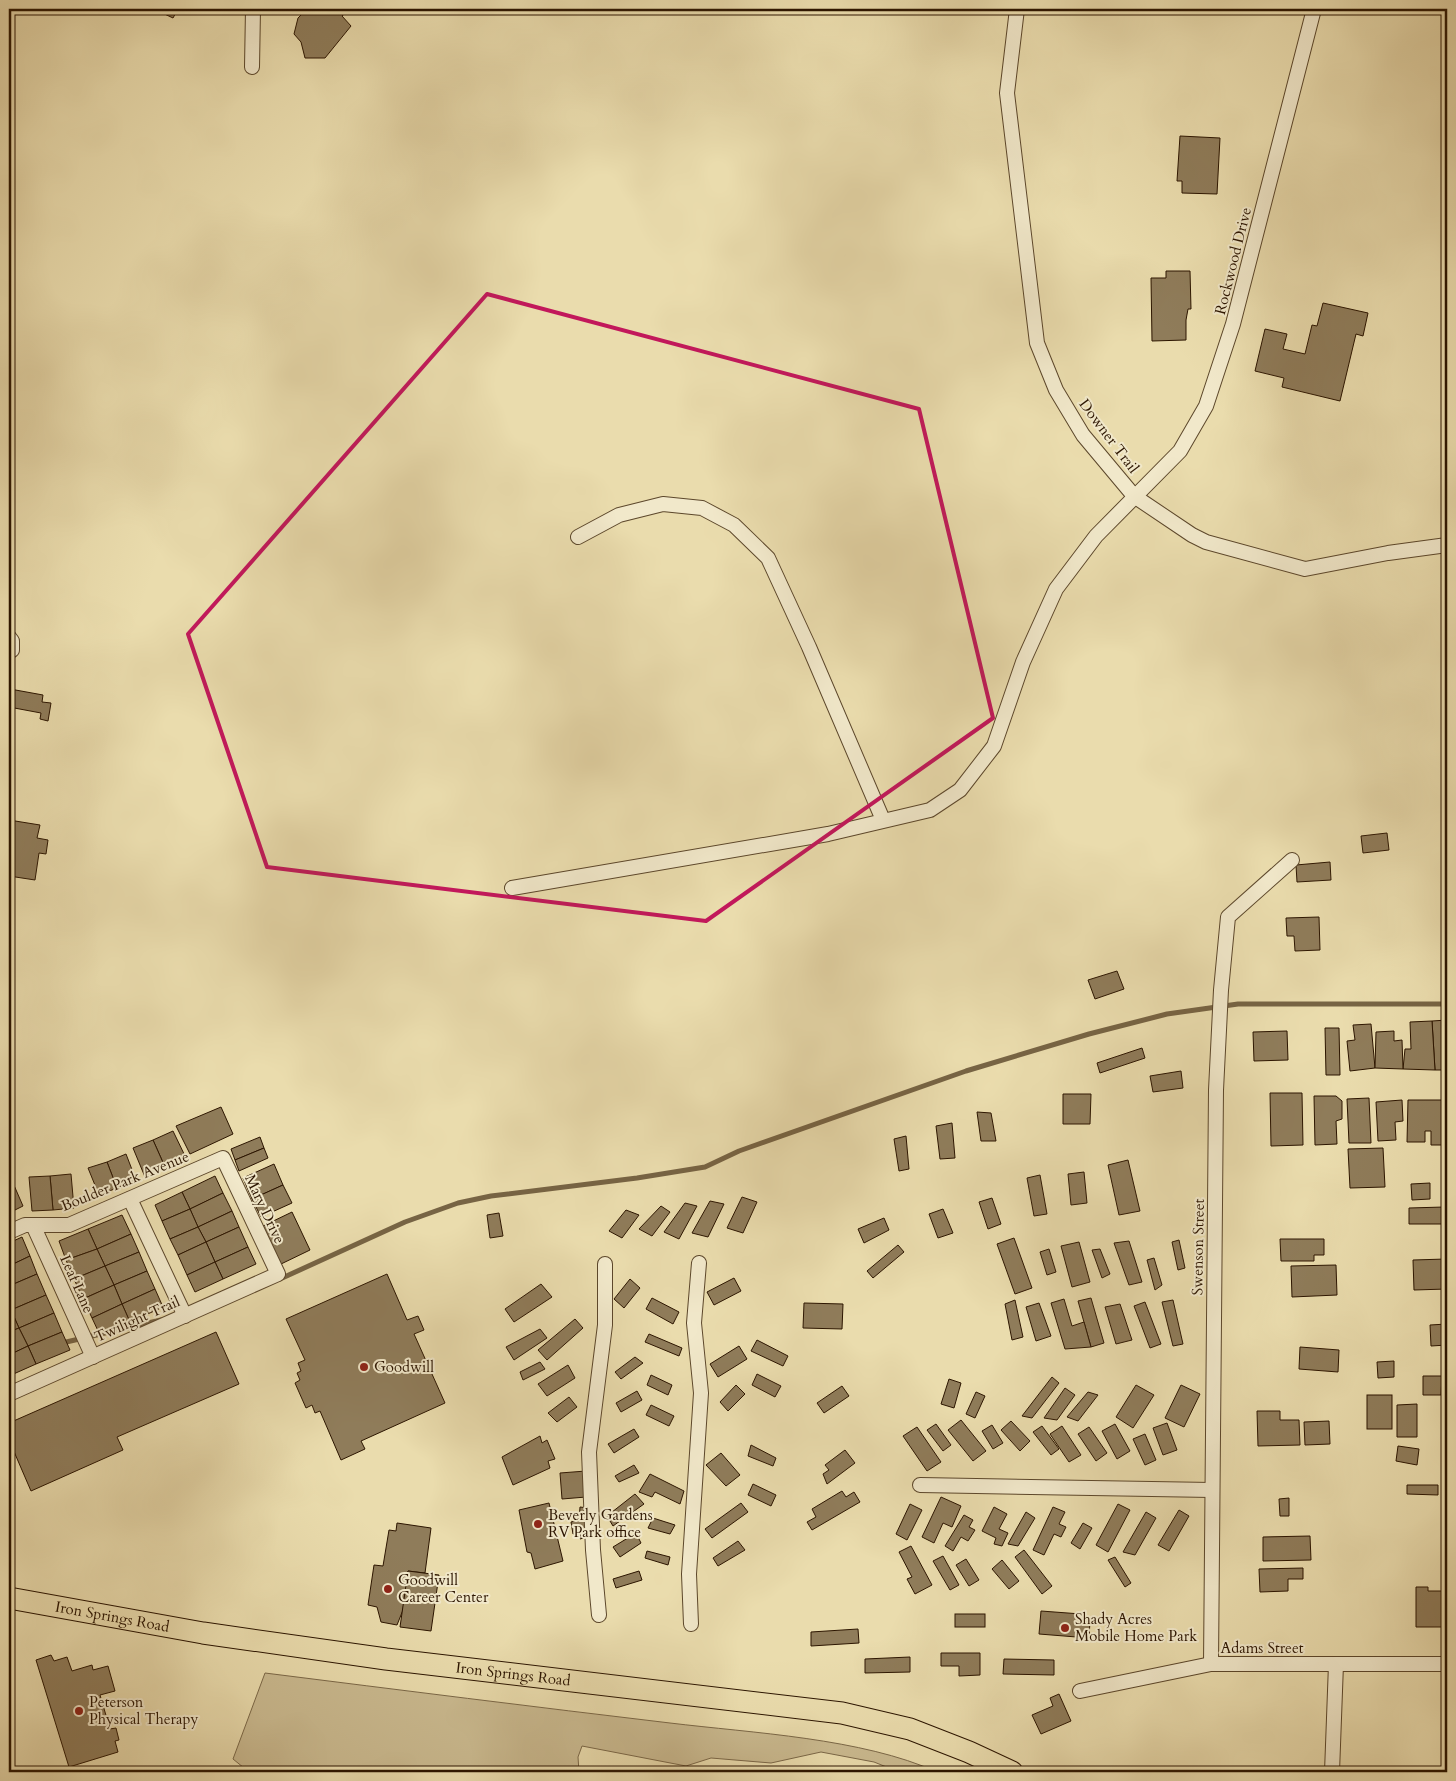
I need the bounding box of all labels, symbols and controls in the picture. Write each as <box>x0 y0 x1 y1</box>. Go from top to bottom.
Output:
street label: Rockwood Drive <box>1210 205 1256 317</box>
street label: Downer Trail <box>1074 395 1144 477</box>
street label: Boulder Park Avenue <box>58 1146 192 1216</box>
street label: Mary Drive <box>240 1171 290 1247</box>
street label: Swenson Street <box>1187 1198 1209 1295</box>
street label: Leaf Lane <box>55 1252 99 1316</box>
street label: Twilight Trail <box>91 1291 183 1347</box>
place label: Goodwill <box>374 1357 434 1377</box>
marker: Goodwill <box>358 1361 370 1373</box>
place label: Beverly Gardens RV Park office <box>548 1505 653 1542</box>
marker: Beverly Gardens RV Park office <box>532 1518 544 1530</box>
place label: Goodwill Career Center <box>398 1570 489 1607</box>
marker: Goodwill Career Center <box>382 1583 394 1595</box>
street label: Iron Springs Road <box>54 1597 171 1637</box>
place label: Shady Acres Mobile Home Park <box>1075 1609 1197 1646</box>
marker: Shady Acres Mobile Home Park <box>1059 1622 1071 1634</box>
street label: Adams Street <box>1221 1638 1304 1658</box>
street label: Iron Springs Road <box>455 1657 572 1691</box>
place label: Peterson Physical Therapy <box>89 1692 198 1729</box>
marker: Peterson Physical Therapy <box>73 1705 85 1717</box>

